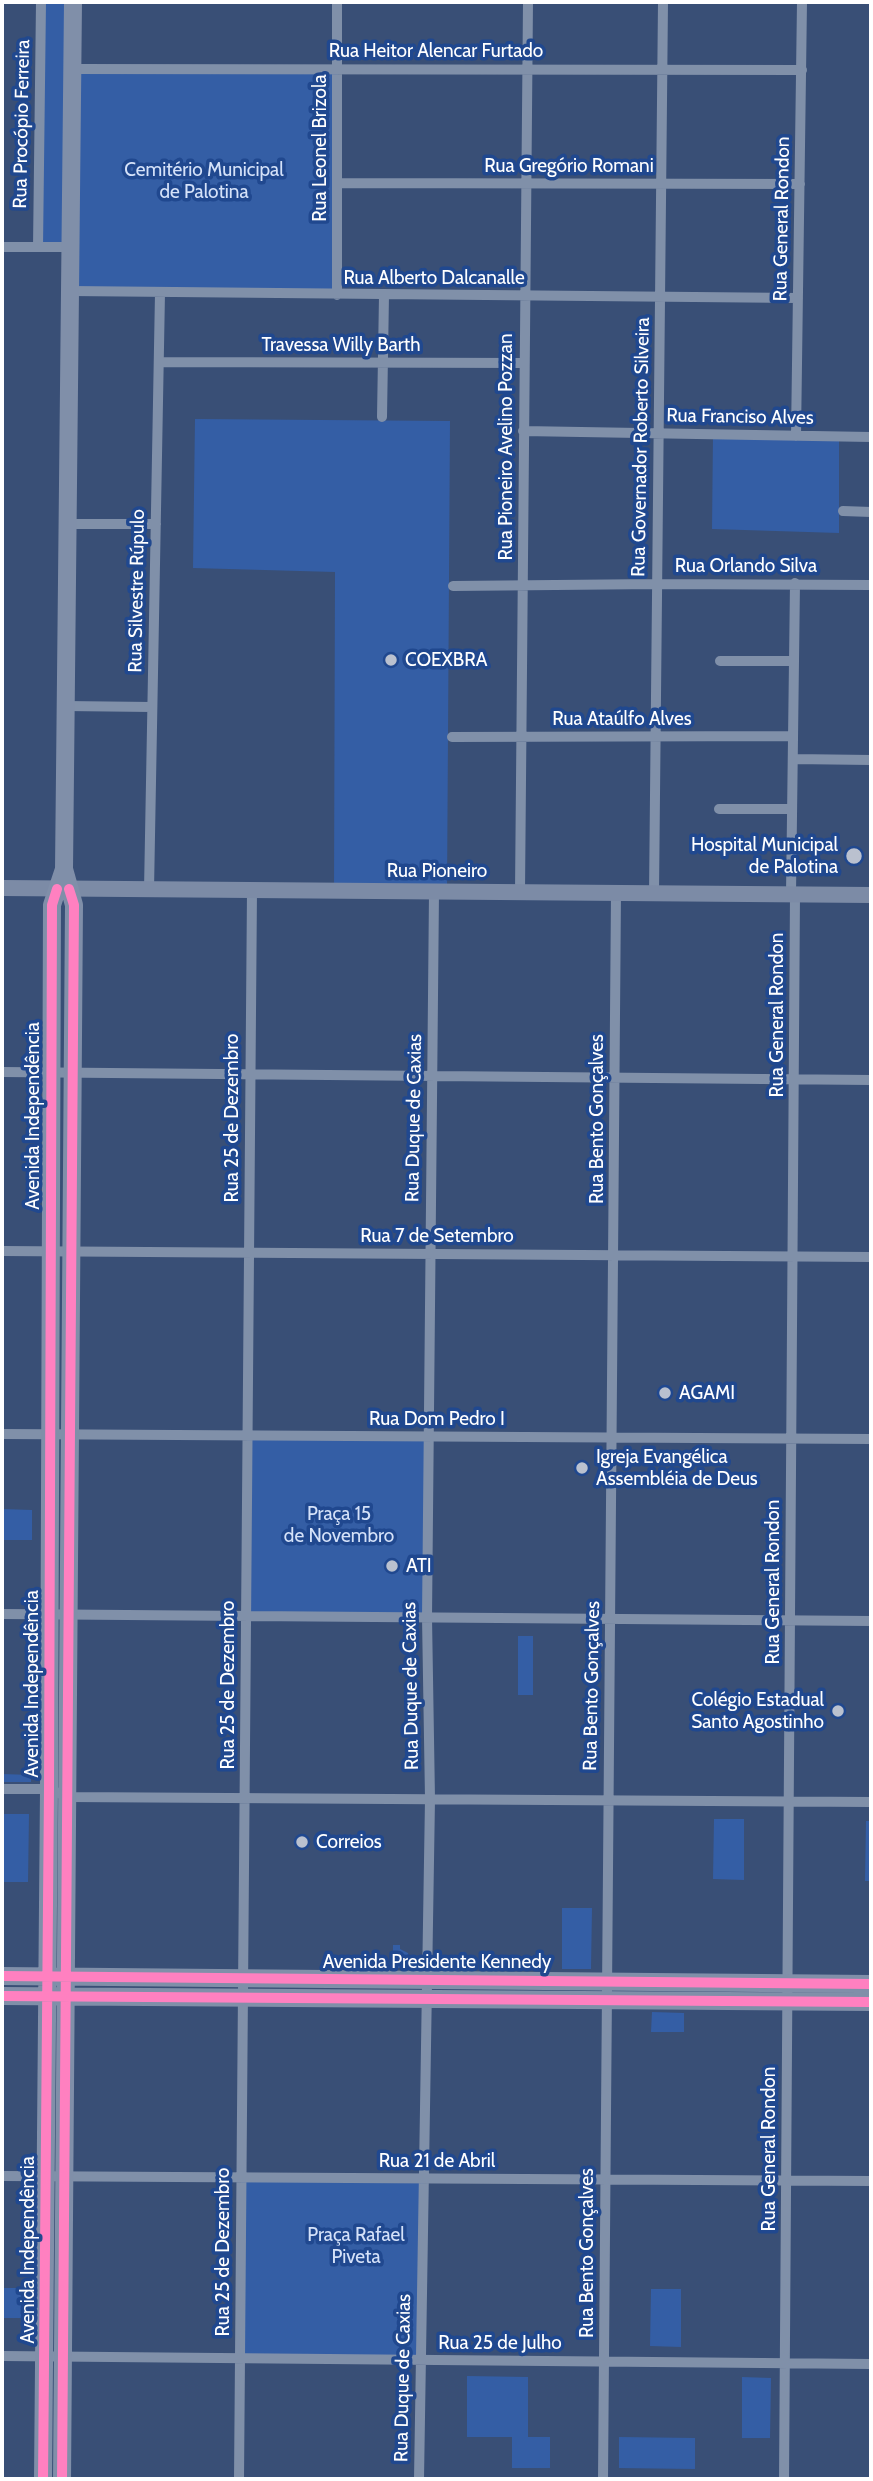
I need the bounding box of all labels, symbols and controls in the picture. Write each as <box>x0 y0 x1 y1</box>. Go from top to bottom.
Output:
street label: Rua Procópio Ferreira <box>9 39 35 209</box>
street label: Rua Heitor Alencar Furtado <box>329 40 543 62</box>
street label: Rua Leonel Brizola <box>309 74 331 222</box>
street label: Rua General Rondon <box>769 136 795 302</box>
street label: Rua Gregório Romani <box>484 155 654 177</box>
park label: Cemitério Municipal de Palotina <box>124 159 284 203</box>
street label: Rua Alberto Dalcanalle <box>343 267 525 289</box>
street label: Rua Governador Roberto Silveira <box>627 317 655 577</box>
street label: Travessa Willy Barth <box>262 334 420 356</box>
street label: Rua Pioneiro Avelino Pozzan <box>495 334 517 560</box>
street label: Rua Franciso Alves <box>666 404 814 430</box>
street label: Rua Silvestre Rúpulo <box>124 509 150 673</box>
street label: Rua Orlando Silva <box>675 555 817 577</box>
place label: COEXBRA <box>405 649 487 671</box>
marker: COEXBRA <box>383 652 399 668</box>
street label: Rua Ataúlfo Alves <box>552 708 692 730</box>
place label: Hospital Municipal de Palotina <box>691 834 838 878</box>
marker: Hospital Municipal de Palotina <box>844 846 864 866</box>
street label: Rua Pioneiro <box>387 860 487 882</box>
street label: Rua General Rondon <box>766 933 788 1097</box>
street label: Avenida Independência <box>22 1022 44 1210</box>
street label: Rua 25 de Dezembro <box>221 1034 243 1202</box>
street label: Rua Duque de Caxias <box>401 1034 427 1202</box>
street label: Rua Bento Gonçalves <box>586 1034 608 1204</box>
street label: Rua 7 de Setembro <box>360 1225 514 1247</box>
place label: AGAMI <box>679 1382 735 1404</box>
marker: AGAMI <box>657 1385 673 1401</box>
street label: Rua Dom Pedro I <box>369 1408 505 1430</box>
place label: Igreja Evangélica Assembléia de Deus <box>596 1446 758 1490</box>
marker: Igreja Evangélica Assembléia de Deus <box>574 1460 590 1476</box>
street label: Rua General Rondon <box>762 1500 784 1664</box>
park label: Praça 15 de Novembro <box>284 1503 394 1547</box>
place label: ATI <box>406 1555 432 1577</box>
marker: ATI <box>384 1558 400 1574</box>
street label: Avenida Independência <box>21 1590 43 1778</box>
street label: Rua 25 de Dezembro <box>217 1601 239 1769</box>
street label: Rua Bento Gonçalves <box>579 1601 605 1771</box>
street label: Rua Duque de Caxias <box>398 1602 424 1770</box>
place label: Colégio Estadual Santo Agostinho <box>691 1689 824 1733</box>
marker: Colégio Estadual Santo Agostinho <box>830 1703 846 1719</box>
place label: Correios <box>316 1831 382 1853</box>
marker: Correios <box>294 1834 310 1850</box>
street label: Avenida Presidente Kennedy <box>323 1951 551 1973</box>
street label: Rua General Rondon <box>758 2067 780 2231</box>
street label: Rua 21 de Abril <box>379 2150 495 2172</box>
street label: Avenida Independência <box>17 2156 39 2344</box>
street label: Rua 25 de Dezembro <box>212 2168 234 2336</box>
street label: Rua Bento Gonçalves <box>576 2168 598 2338</box>
park label: Praça Rafael Piveta <box>307 2224 405 2268</box>
street label: Rua Duque de Caxias <box>390 2294 416 2462</box>
street label: Rua 25 de Julho <box>438 2332 562 2354</box>

